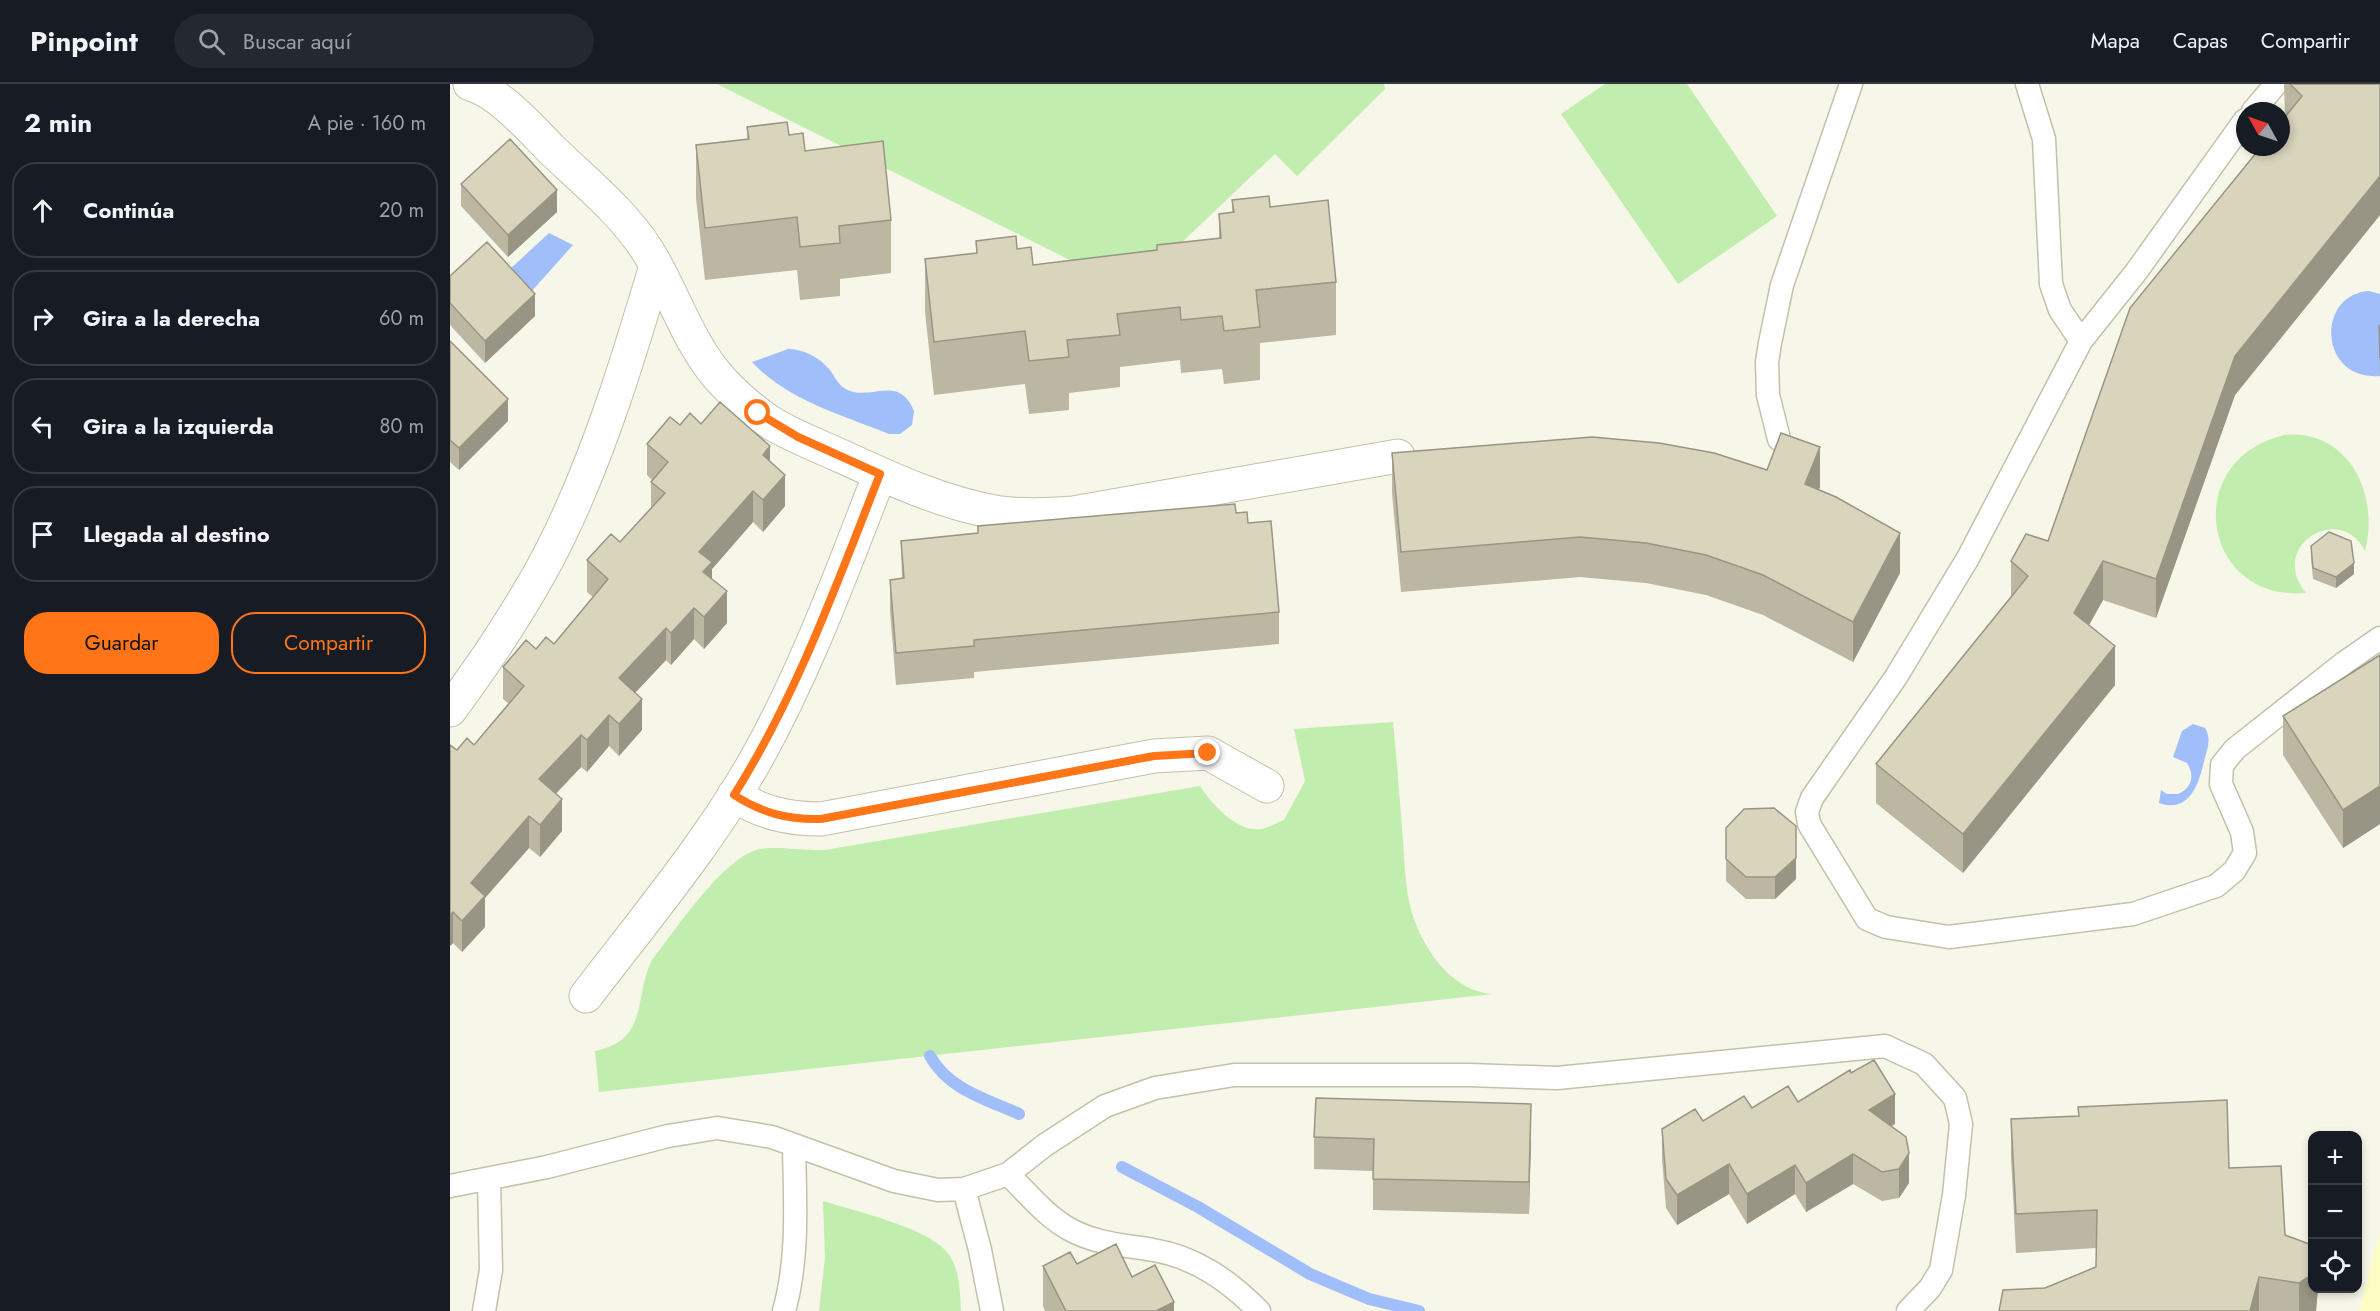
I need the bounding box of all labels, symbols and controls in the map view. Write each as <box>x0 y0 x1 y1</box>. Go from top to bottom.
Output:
search box <box>174 14 594 68</box>
text: Pinpoint <box>30 21 138 62</box>
icon: search <box>195 25 228 58</box>
text: Buscar aquí <box>243 25 351 57</box>
text: Mapa <box>2091 26 2140 56</box>
text: Capas <box>2173 26 2228 56</box>
text: Compartir <box>2261 26 2350 56</box>
north arrow <box>2236 102 2290 156</box>
text: 2 min <box>24 104 92 142</box>
text: A pie · 160 m <box>308 109 426 138</box>
icon: ahead <box>26 194 59 227</box>
text: Continúa <box>83 194 174 226</box>
text: 20 m <box>379 196 424 225</box>
icon: right <box>26 302 59 335</box>
text: Gira a la derecha <box>83 302 260 334</box>
text: 60 m <box>379 304 424 333</box>
route start <box>744 399 770 425</box>
icon: left <box>26 410 59 443</box>
text: Gira a la izquierda <box>83 410 274 442</box>
text: 80 m <box>379 412 424 441</box>
icon: arrive <box>26 518 59 551</box>
text: Llegada al destino <box>83 518 270 550</box>
button: Guardar <box>24 612 219 674</box>
button: Compartir <box>231 612 426 674</box>
route end <box>1194 739 1220 765</box>
map controls <box>2308 1131 2362 1293</box>
button: + <box>2308 1131 2362 1185</box>
button: − <box>2308 1185 2362 1239</box>
button: locate <box>2308 1239 2362 1293</box>

